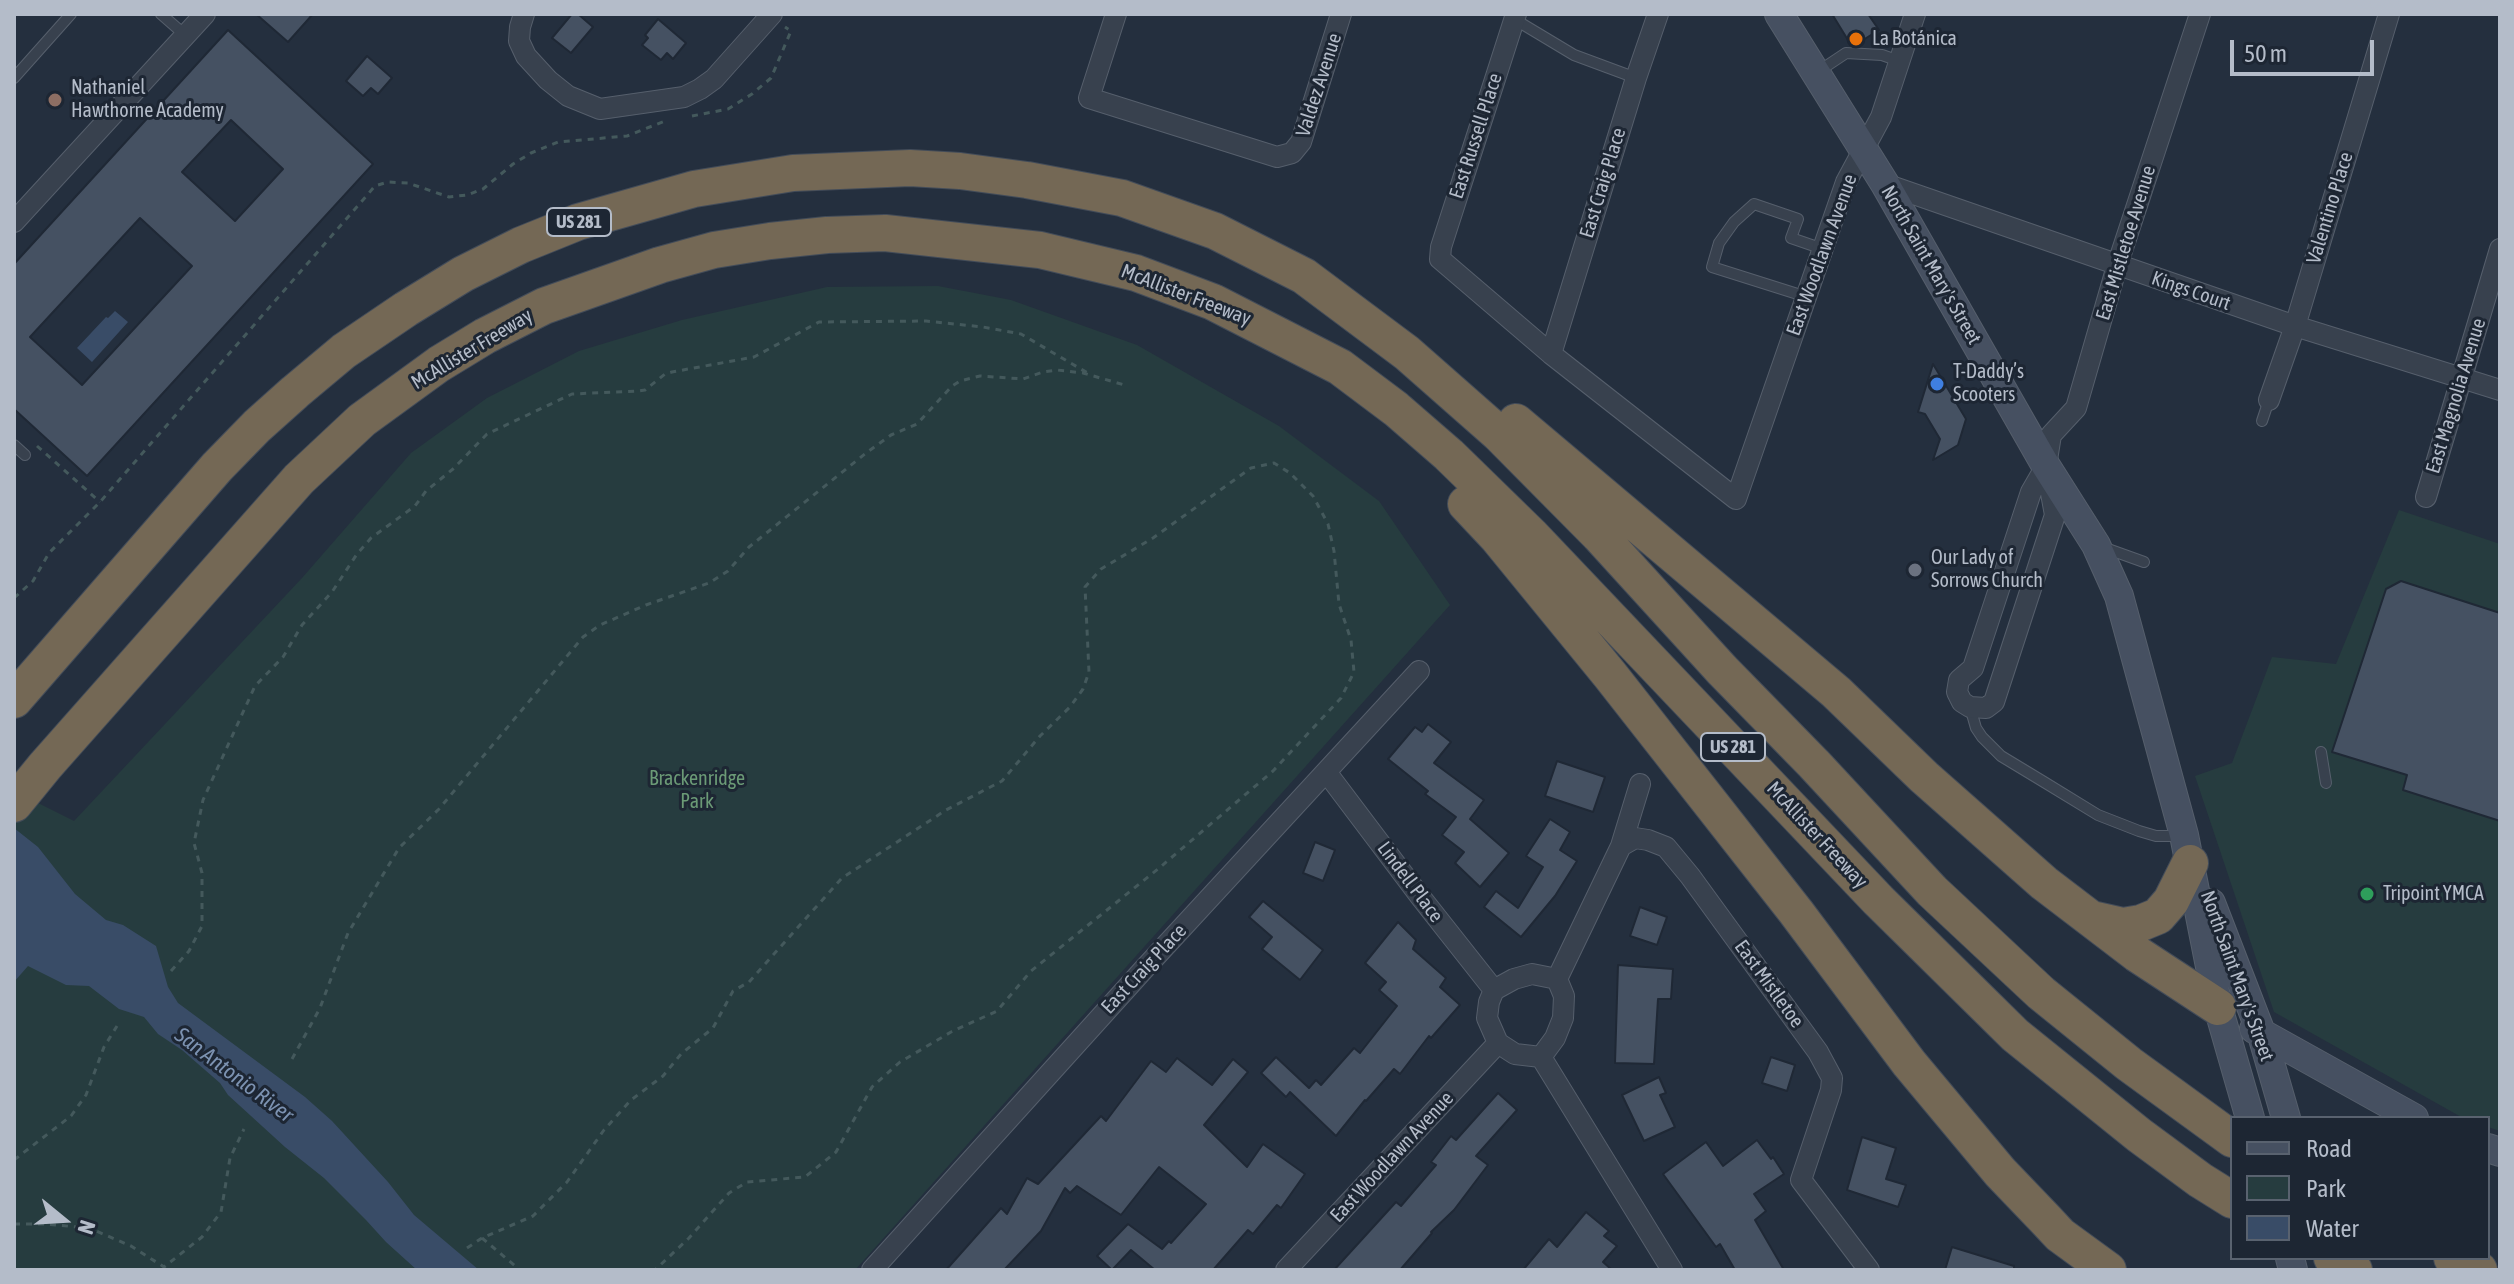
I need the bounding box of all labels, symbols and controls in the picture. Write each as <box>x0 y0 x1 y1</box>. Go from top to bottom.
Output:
scale bar <box>2234 24 2378 74</box>
place label: La Botánica <box>1872 27 1957 51</box>
street label: Valdez Avenue <box>1291 30 1347 140</box>
marker: La Botánica <box>1847 30 1865 48</box>
text: 50 m <box>2244 40 2287 67</box>
street label: East Russell Place <box>1444 70 1508 202</box>
place label: Nathaniel Hawthorne Academy <box>71 76 224 123</box>
marker: Nathaniel Hawthorne Academy <box>46 91 64 109</box>
street label: East Craig Place <box>1575 125 1631 241</box>
street label: Valentino Place <box>2302 149 2358 267</box>
street label: East Mistletoe Avenue <box>2091 163 2161 323</box>
street label: East Woodlawn Avenue <box>1782 171 1862 339</box>
street label: North Saint Mary's Street <box>1876 181 1986 349</box>
road number: US 281 <box>547 208 611 236</box>
street label: McAllister Freeway <box>1118 259 1254 331</box>
street label: Kings Court <box>2148 266 2234 316</box>
street label: McAllister Freeway <box>407 303 537 395</box>
street label: East Magnolia Avenue <box>2421 315 2491 477</box>
place label: T-Daddy’s Scooters <box>1953 360 2024 407</box>
marker: T-Daddy’s Scooters <box>1928 375 1946 393</box>
place label: Our Lady of Sorrows Church <box>1931 546 2043 593</box>
marker: Our Lady of Sorrows Church <box>1906 561 1924 579</box>
road number: US 281 <box>1701 733 1765 761</box>
park label: Brackenridge Park <box>649 767 745 814</box>
street label: McAllister Freeway <box>1762 777 1872 893</box>
street label: Lindell Place <box>1372 837 1448 927</box>
place label: Tripoint YMCA <box>2383 882 2484 906</box>
marker: Tripoint YMCA <box>2358 885 2376 903</box>
street label: North Saint Mary's Street <box>2195 888 2279 1064</box>
street label: East Craig Place <box>1096 919 1192 1019</box>
street label: East Mistletoe <box>1729 936 1809 1032</box>
water label: San Antonio River <box>170 1022 298 1128</box>
street label: East Woodlawn Avenue <box>1325 1087 1459 1227</box>
legend <box>2230 1116 2490 1260</box>
text: Road <box>2306 1135 2352 1162</box>
text: Park <box>2306 1175 2346 1202</box>
north arrow <box>24 1180 104 1260</box>
text: Water <box>2306 1215 2359 1242</box>
text: N <box>72 1217 101 1238</box>

